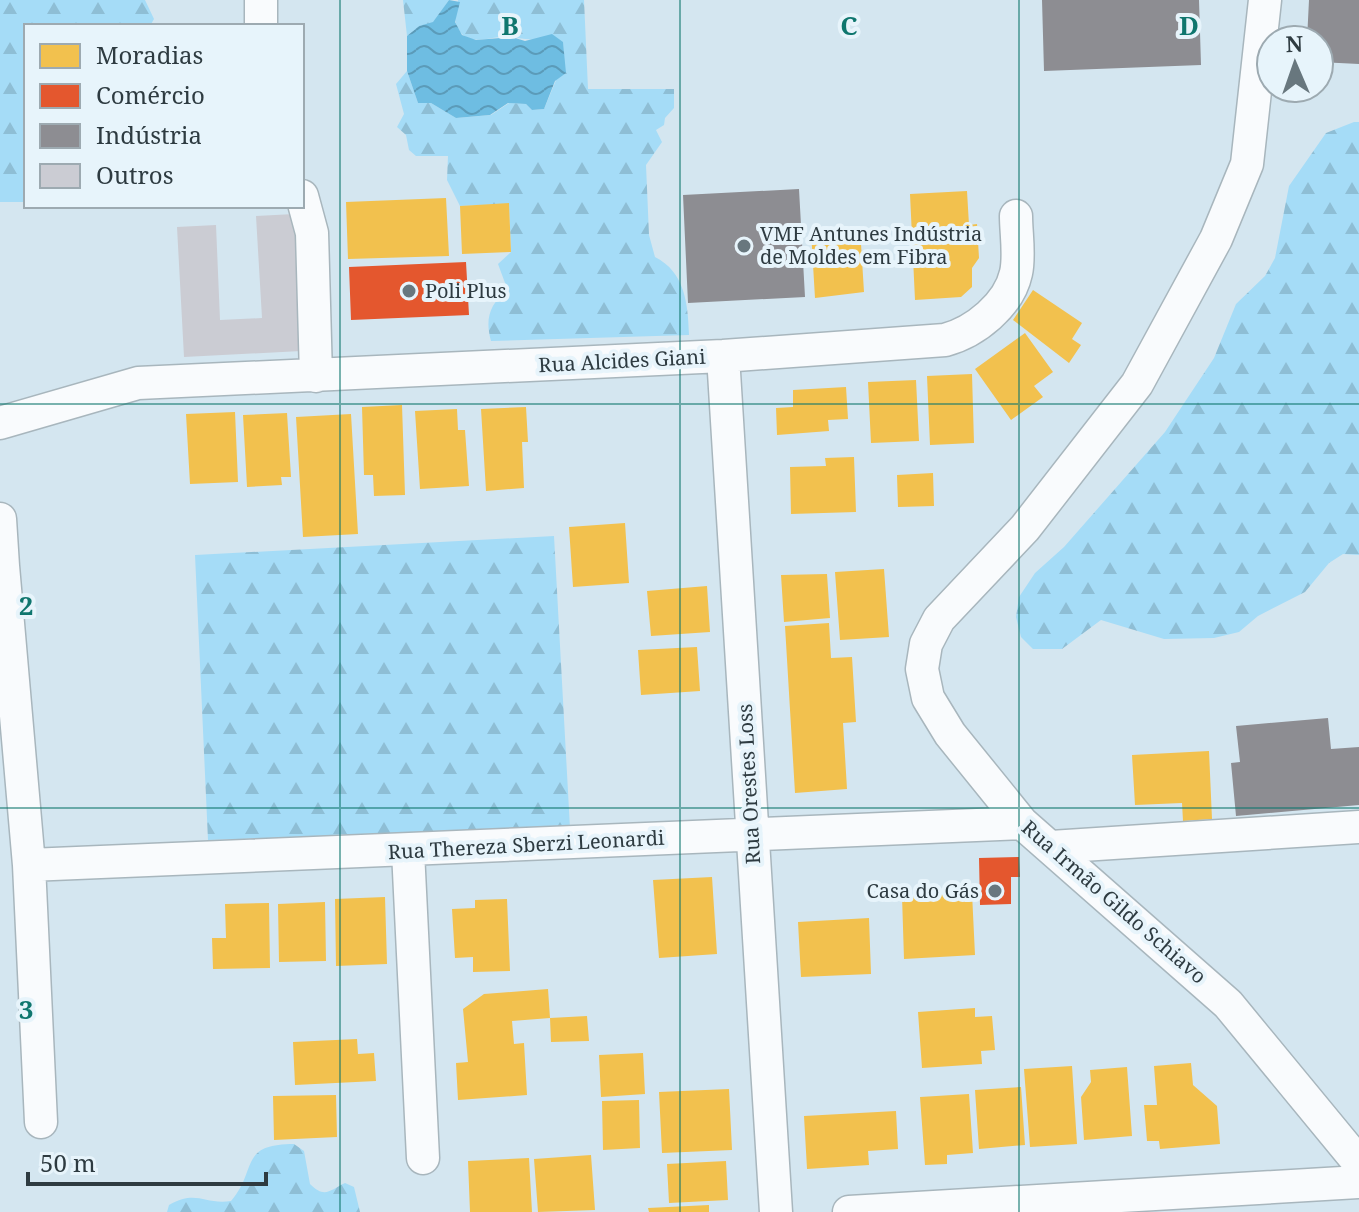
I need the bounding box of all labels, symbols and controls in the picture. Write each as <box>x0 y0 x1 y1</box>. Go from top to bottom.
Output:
text: B <box>501 7 519 43</box>
text: C <box>840 7 858 43</box>
text: D <box>1179 7 1199 43</box>
legend <box>24 24 304 208</box>
north arrow <box>1255 24 1335 104</box>
text: N <box>1285 28 1303 58</box>
text: Moradias <box>96 38 203 71</box>
text: Comércio <box>96 78 205 111</box>
text: Indústria <box>96 118 202 151</box>
text: Outros <box>96 158 173 191</box>
place label: VMF Antunes Indústria de Moldes em Fibra <box>760 220 982 270</box>
marker: VMF Antunes Indústria de Moldes em Fibra <box>735 237 753 255</box>
place label: Poli Plus <box>425 277 506 304</box>
marker: Poli Plus <box>400 282 418 300</box>
street label: Rua Alcides Giani <box>538 343 707 378</box>
text: 2 <box>19 587 33 623</box>
street label: Rua Orestes Loss <box>731 703 766 865</box>
street label: Rua Irmão Gildo Schiavo <box>1016 814 1212 989</box>
street label: Rua Thereza Sberzi Leonardi <box>387 824 665 865</box>
place label: Casa do Gás <box>866 877 979 904</box>
marker: Casa do Gás <box>986 882 1004 900</box>
text: 3 <box>19 991 33 1027</box>
scale bar <box>28 1136 266 1186</box>
text: 50 m <box>40 1146 96 1179</box>

